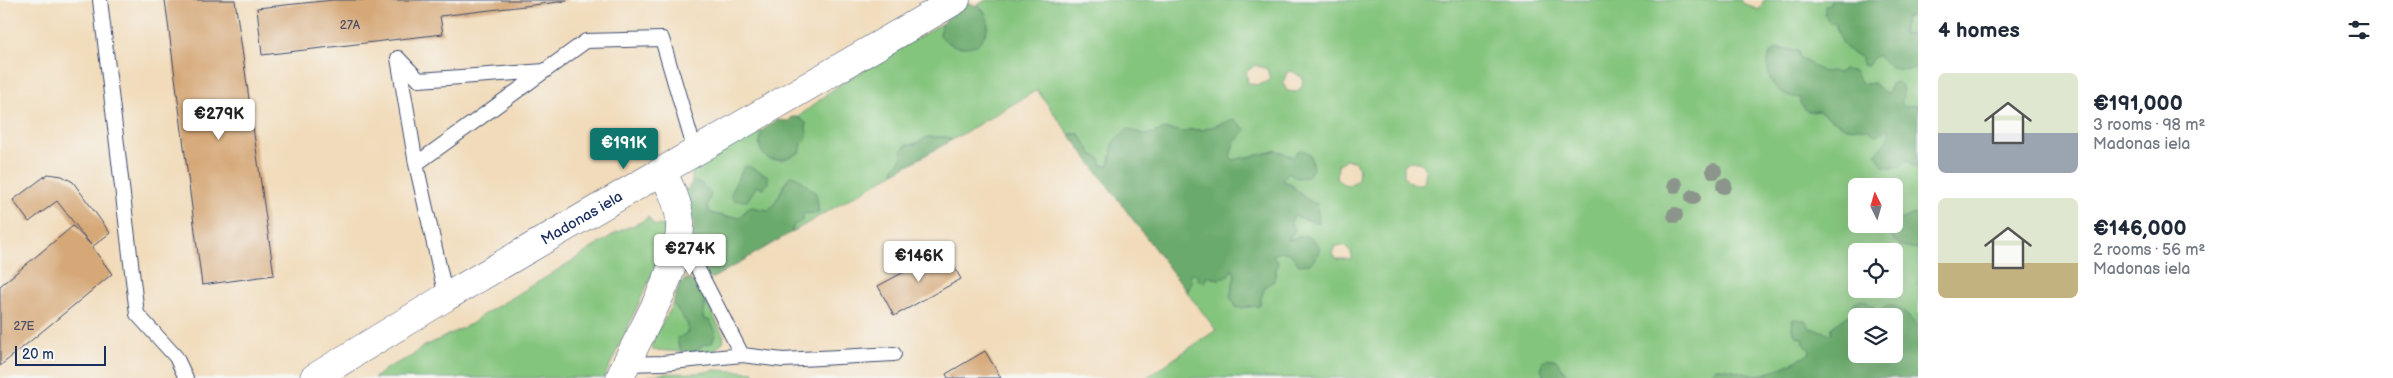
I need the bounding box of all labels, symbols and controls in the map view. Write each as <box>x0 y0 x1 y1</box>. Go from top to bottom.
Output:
icon: filters <box>2345 16 2373 44</box>
house number: 27A <box>340 18 361 33</box>
text: 4 homes <box>1938 18 2020 43</box>
text: €191,000 <box>2093 91 2183 116</box>
icon: home <box>1978 93 2038 153</box>
pin: €279K <box>184 98 254 141</box>
text: €279K <box>194 105 244 124</box>
text: 3 rooms · 98 m² <box>2093 116 2205 135</box>
pin: €191K <box>589 128 659 170</box>
text: €191K <box>601 134 647 153</box>
text: Madonas iela <box>2093 135 2190 154</box>
north arrow <box>1848 178 1902 232</box>
map controls <box>1848 178 1903 363</box>
street label: Madonas iela <box>538 187 626 250</box>
text: €146,000 <box>2093 216 2187 241</box>
icon: home <box>1978 218 2038 278</box>
pin: €274K <box>655 234 725 276</box>
text: €274K <box>665 240 715 259</box>
pin: €146K <box>884 240 954 283</box>
text: 2 rooms · 56 m² <box>2093 241 2205 260</box>
button: locate <box>1848 243 1903 298</box>
text: €146K <box>895 247 943 266</box>
text: Madonas iela <box>2093 260 2190 279</box>
button: layers <box>1848 308 1903 363</box>
house number: 27E <box>14 319 35 334</box>
scale bar <box>15 343 106 366</box>
text: 20 m <box>22 346 54 363</box>

